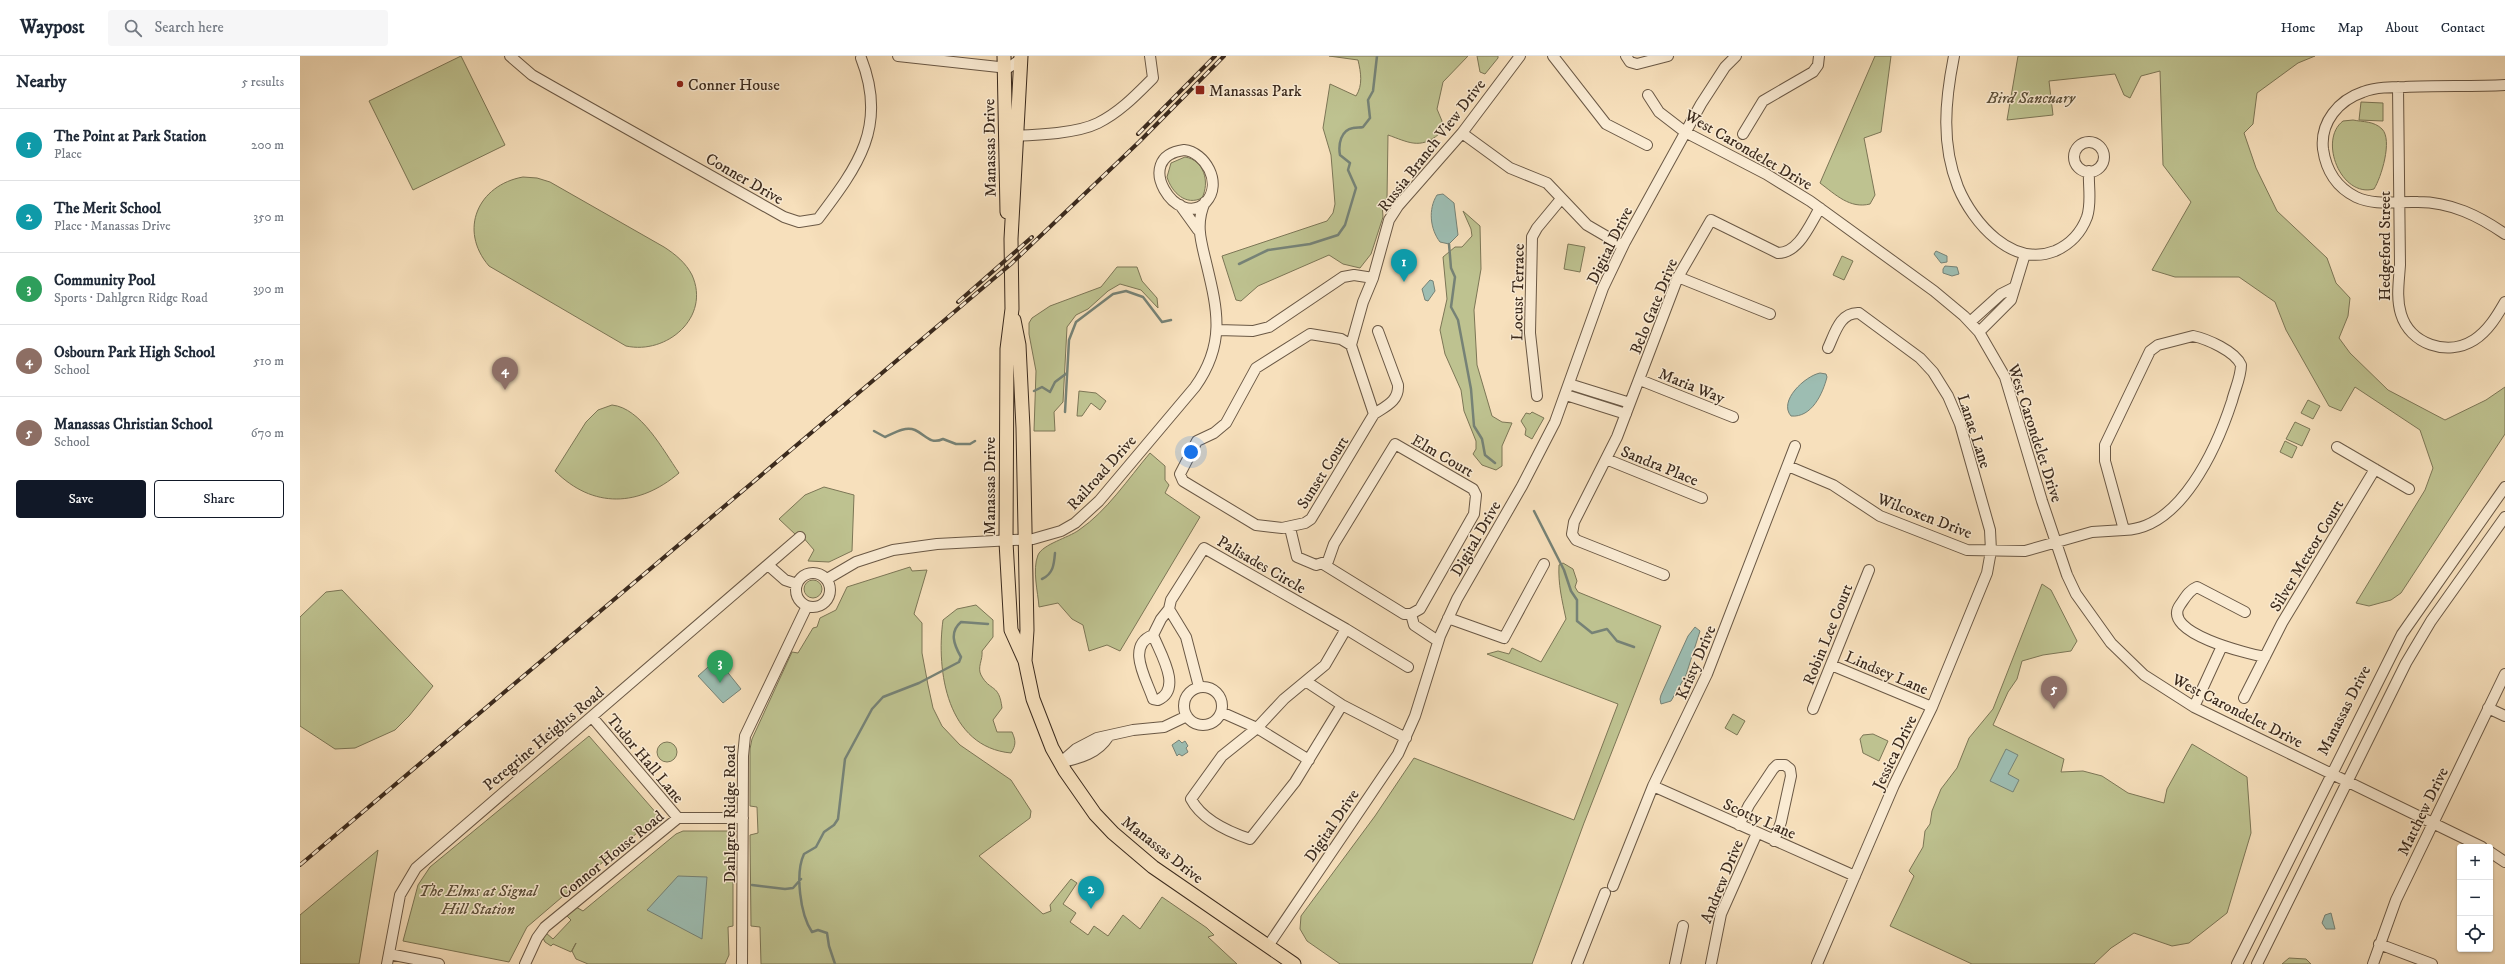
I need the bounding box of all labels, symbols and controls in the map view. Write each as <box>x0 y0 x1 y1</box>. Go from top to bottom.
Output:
search box <box>108 10 388 46</box>
text: Waypost <box>20 16 84 39</box>
icon: search <box>122 17 144 39</box>
text: Search here <box>154 18 224 37</box>
text: Home <box>2281 19 2315 37</box>
text: Map <box>2337 19 2363 37</box>
text: About <box>2385 19 2419 37</box>
text: Contact <box>2441 19 2485 37</box>
text: Nearby <box>16 71 66 93</box>
text: 5 results <box>242 74 284 90</box>
place label: Conner House <box>688 75 780 95</box>
street label: Russia Branch View Drive <box>1374 75 1490 216</box>
marker: Conner House <box>675 79 685 89</box>
place label: Manassas Park <box>1209 81 1302 101</box>
marker: Manassas Park <box>1194 84 1206 96</box>
park label: Bird Sancuary <box>1986 88 2077 108</box>
street label: Manassas Drive <box>979 98 1001 197</box>
street label: West Carondelet Drive <box>1680 105 1816 195</box>
text: The Point at Park Station <box>54 127 206 146</box>
text: 1 <box>27 137 31 153</box>
text: 200 m <box>251 137 284 153</box>
text: Place <box>54 146 82 162</box>
street label: Conner Drive <box>702 149 787 209</box>
street label: Hedgeford Street <box>2375 191 2395 301</box>
text: The Merit School <box>54 199 161 218</box>
street label: Digital Drive <box>1583 203 1637 287</box>
text: 2 <box>26 209 32 225</box>
text: 350 m <box>253 209 284 225</box>
text: Place · Manassas Drive <box>54 218 171 234</box>
street label: Locust Terrace <box>1507 243 1529 341</box>
pin: 1 <box>1391 249 1417 282</box>
street label: Belo Gate Drive <box>1626 255 1682 357</box>
text: Community Pool <box>54 271 155 290</box>
text: 3 <box>27 281 31 297</box>
text: 390 m <box>253 281 284 297</box>
text: Sports · Dahlgren Ridge Road <box>54 290 208 306</box>
text: Osbourn Park High School <box>54 343 215 362</box>
text: 4 <box>25 353 33 369</box>
text: 510 m <box>253 353 284 369</box>
pin: 4 <box>492 357 518 390</box>
street label: West Carondelet Drive <box>2003 361 2067 505</box>
text: School <box>54 362 90 378</box>
street label: Maria Way <box>1656 364 1728 408</box>
street label: Lanae Lane <box>1953 392 1996 471</box>
text: Manassas Christian School <box>54 415 212 434</box>
text: 5 <box>26 425 32 441</box>
text: 670 m <box>251 425 284 441</box>
street label: Elm Court <box>1408 430 1477 482</box>
street label: Railroad Drive <box>1063 431 1141 514</box>
street label: Sunset Court <box>1293 432 1353 513</box>
text: School <box>54 434 90 450</box>
street label: Manassas Drive <box>980 436 1000 535</box>
street label: Sandra Place <box>1618 441 1702 491</box>
your location <box>1181 442 1201 462</box>
button: Save <box>16 480 146 518</box>
button: Share <box>154 480 284 518</box>
street label: Wilcoxen Drive <box>1873 488 1975 543</box>
street label: Silver Meteor Court <box>2266 496 2348 615</box>
street label: Digital Drive <box>1446 497 1506 580</box>
street label: Palisades Circle <box>1213 531 1310 599</box>
street label: Robin Lee Court <box>1799 581 1857 688</box>
street label: Kristy Drive <box>1671 622 1721 702</box>
street label: Lindsey Lane <box>1842 646 1931 700</box>
pin: 3 <box>707 650 733 683</box>
street label: Manassas Drive <box>2313 662 2375 759</box>
street label: West Carondelet Drive <box>2168 669 2307 753</box>
pin: 5 <box>2041 676 2067 709</box>
street label: Peregrine Heights Road <box>479 682 608 795</box>
street label: Tudor Hall Lane <box>602 710 689 808</box>
street label: Jessica Drive <box>1867 712 1922 795</box>
street label: Dahlgren Ridge Road <box>720 745 740 883</box>
street label: Matthew Drive <box>2393 764 2453 859</box>
street label: Digital Drive <box>1300 785 1364 866</box>
street label: Scotty Lane <box>1720 794 1799 844</box>
street label: Connor House Road <box>555 806 668 903</box>
street label: Manassas Drive <box>1117 812 1208 888</box>
street label: Andrew Drive <box>1696 836 1748 926</box>
map controls <box>2457 844 2493 952</box>
button: + <box>2457 844 2493 880</box>
pin: 2 <box>1078 876 1104 909</box>
button: − <box>2457 880 2493 916</box>
park label: The Elms at Signal Hill Station <box>419 881 539 919</box>
button: locate <box>2457 916 2493 952</box>

